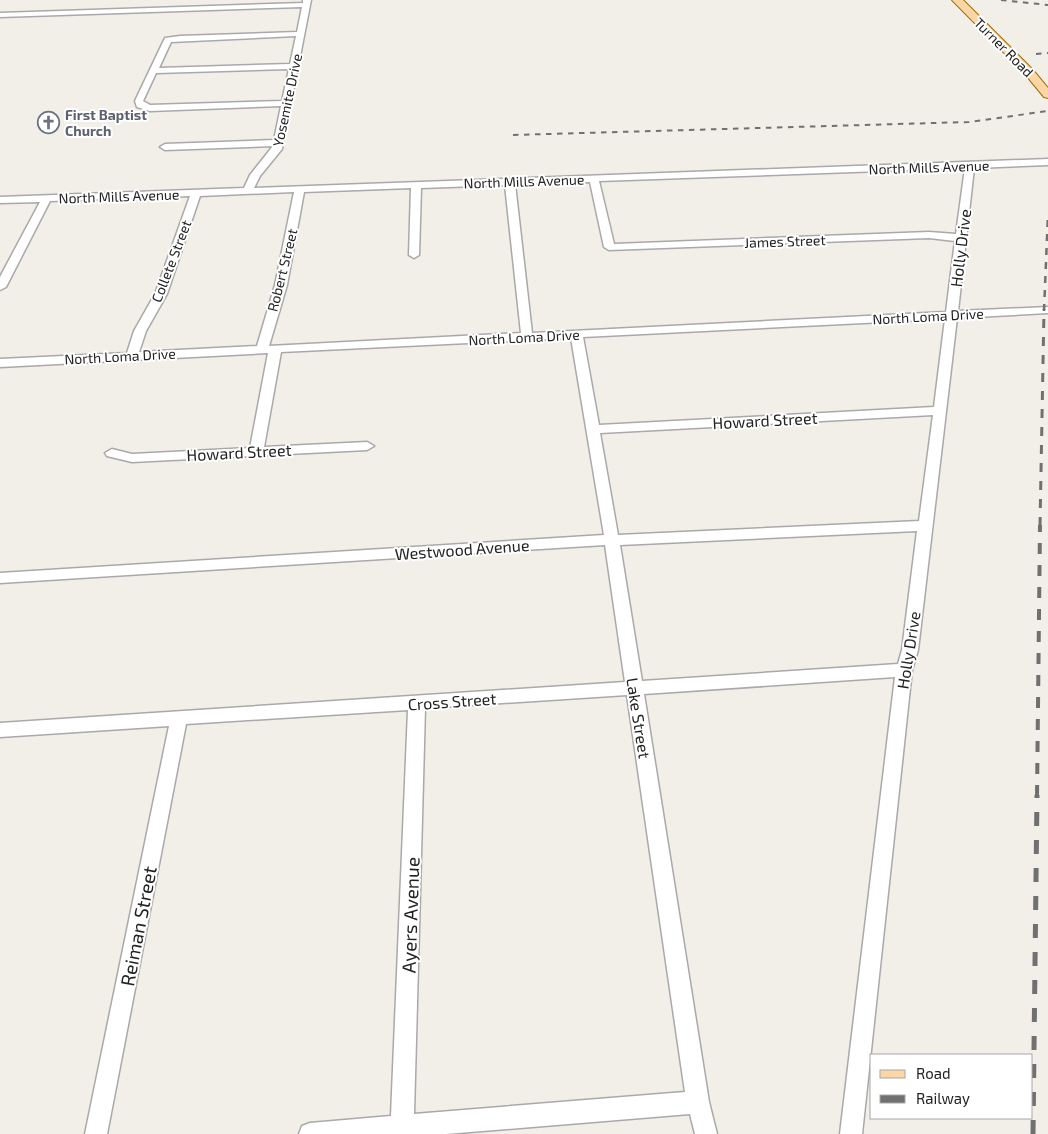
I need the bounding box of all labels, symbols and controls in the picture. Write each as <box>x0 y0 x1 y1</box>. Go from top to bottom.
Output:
street label: Turner Road <box>971 14 1037 80</box>
street label: Yosemite Drive <box>269 52 305 148</box>
place label: First Baptist Church <box>65 106 147 139</box>
church icon: First Baptist Church <box>37 110 61 134</box>
street label: North Mills Avenue <box>868 156 990 178</box>
street label: North Mills Avenue <box>463 170 585 192</box>
street label: North Mills Avenue <box>58 185 180 207</box>
street label: Holly Drive <box>946 208 974 288</box>
street label: Collete Street <box>148 218 194 304</box>
street label: Robert Street <box>263 227 301 313</box>
street label: James Street <box>744 231 826 251</box>
street label: North Loma Drive <box>872 305 984 327</box>
street label: North Loma Drive <box>468 326 580 348</box>
street label: North Loma Drive <box>64 345 176 367</box>
street label: Howard Street <box>712 408 818 432</box>
street label: Howard Street <box>186 440 292 464</box>
street label: Westwood Avenue <box>394 535 530 563</box>
street label: Holly Drive <box>892 610 924 690</box>
street label: Lake Street <box>623 676 655 760</box>
street label: Cross Street <box>407 688 497 714</box>
street label: Ayers Avenue <box>396 856 424 974</box>
street label: Reiman Street <box>115 864 161 988</box>
legend <box>870 1054 1033 1119</box>
text: Road <box>916 1064 951 1082</box>
text: Railway <box>916 1089 970 1107</box>

